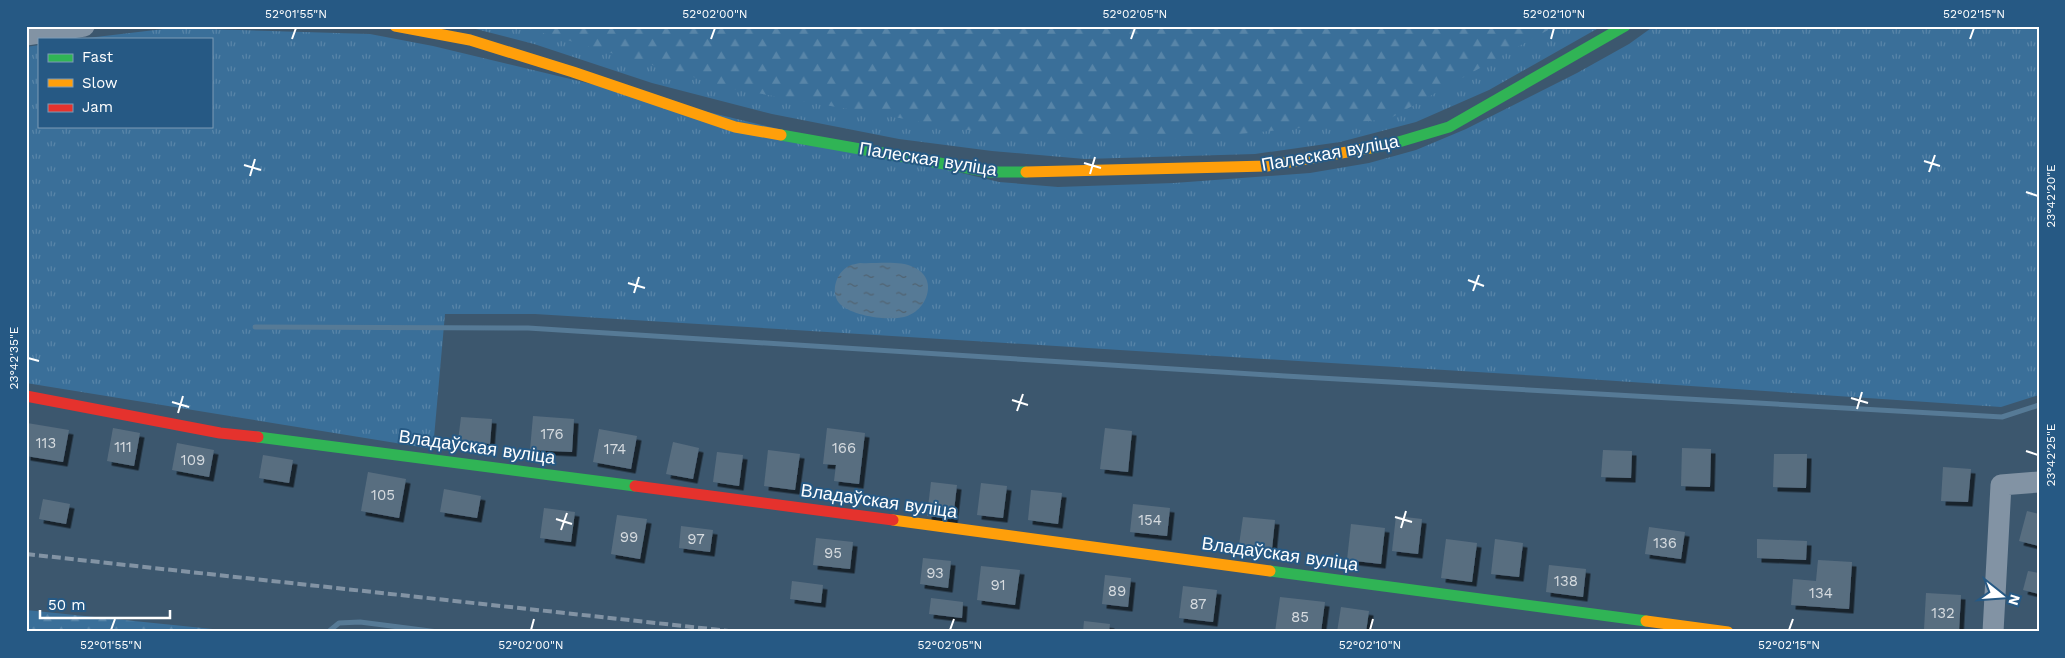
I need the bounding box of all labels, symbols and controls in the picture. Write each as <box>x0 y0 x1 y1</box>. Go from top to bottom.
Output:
text: 52°01'55"N <box>265 7 327 21</box>
text: 52°02'00"N <box>682 7 748 21</box>
text: 52°02'05"N <box>1103 7 1167 21</box>
text: 52°02'10"N <box>1523 7 1585 21</box>
text: 52°02'15"N <box>1943 7 2005 21</box>
legend <box>38 38 212 128</box>
text: Fast <box>82 48 114 66</box>
text: Slow <box>82 74 118 92</box>
text: Jam <box>82 98 113 116</box>
street label: Палеская вуліца <box>1260 130 1401 175</box>
street label: Палеская вуліца <box>858 137 999 180</box>
text: 23°42'20"E <box>2044 164 2058 228</box>
text: 23°42'35"E <box>7 326 21 389</box>
text: 23°42'25"E <box>2044 423 2058 486</box>
street label: Владаўская вуліца <box>397 425 558 468</box>
house number: 176 <box>540 425 564 443</box>
house number: 113 <box>36 434 56 452</box>
house number: 111 <box>114 438 132 456</box>
house number: 166 <box>832 439 856 457</box>
house number: 174 <box>604 440 626 458</box>
house number: 109 <box>181 451 205 469</box>
street label: Владаўская вуліца <box>799 479 960 522</box>
house number: 105 <box>371 486 395 504</box>
house number: 154 <box>1138 511 1162 529</box>
house number: 99 <box>620 528 638 546</box>
house number: 97 <box>687 530 705 548</box>
street label: Владаўская вуліца <box>1200 532 1361 575</box>
house number: 136 <box>1653 534 1677 552</box>
house number: 95 <box>824 544 842 562</box>
house number: 93 <box>926 564 944 582</box>
north arrow <box>1978 570 2028 620</box>
house number: 138 <box>1554 572 1578 590</box>
house number: 91 <box>990 576 1006 594</box>
house number: 89 <box>1108 582 1126 600</box>
house number: 134 <box>1809 584 1833 602</box>
scale bar <box>40 588 170 620</box>
text: N <box>2005 593 2024 607</box>
house number: 87 <box>1189 595 1207 613</box>
text: 50 m <box>48 596 85 614</box>
house number: 132 <box>1931 604 1955 622</box>
house number: 85 <box>1291 608 1309 626</box>
text: 52°01'55"N <box>80 638 142 652</box>
text: 52°02'00"N <box>498 638 564 652</box>
text: 52°02'05"N <box>918 638 982 652</box>
text: 52°02'10"N <box>1339 638 1401 652</box>
text: 52°02'15"N <box>1758 638 1820 652</box>

